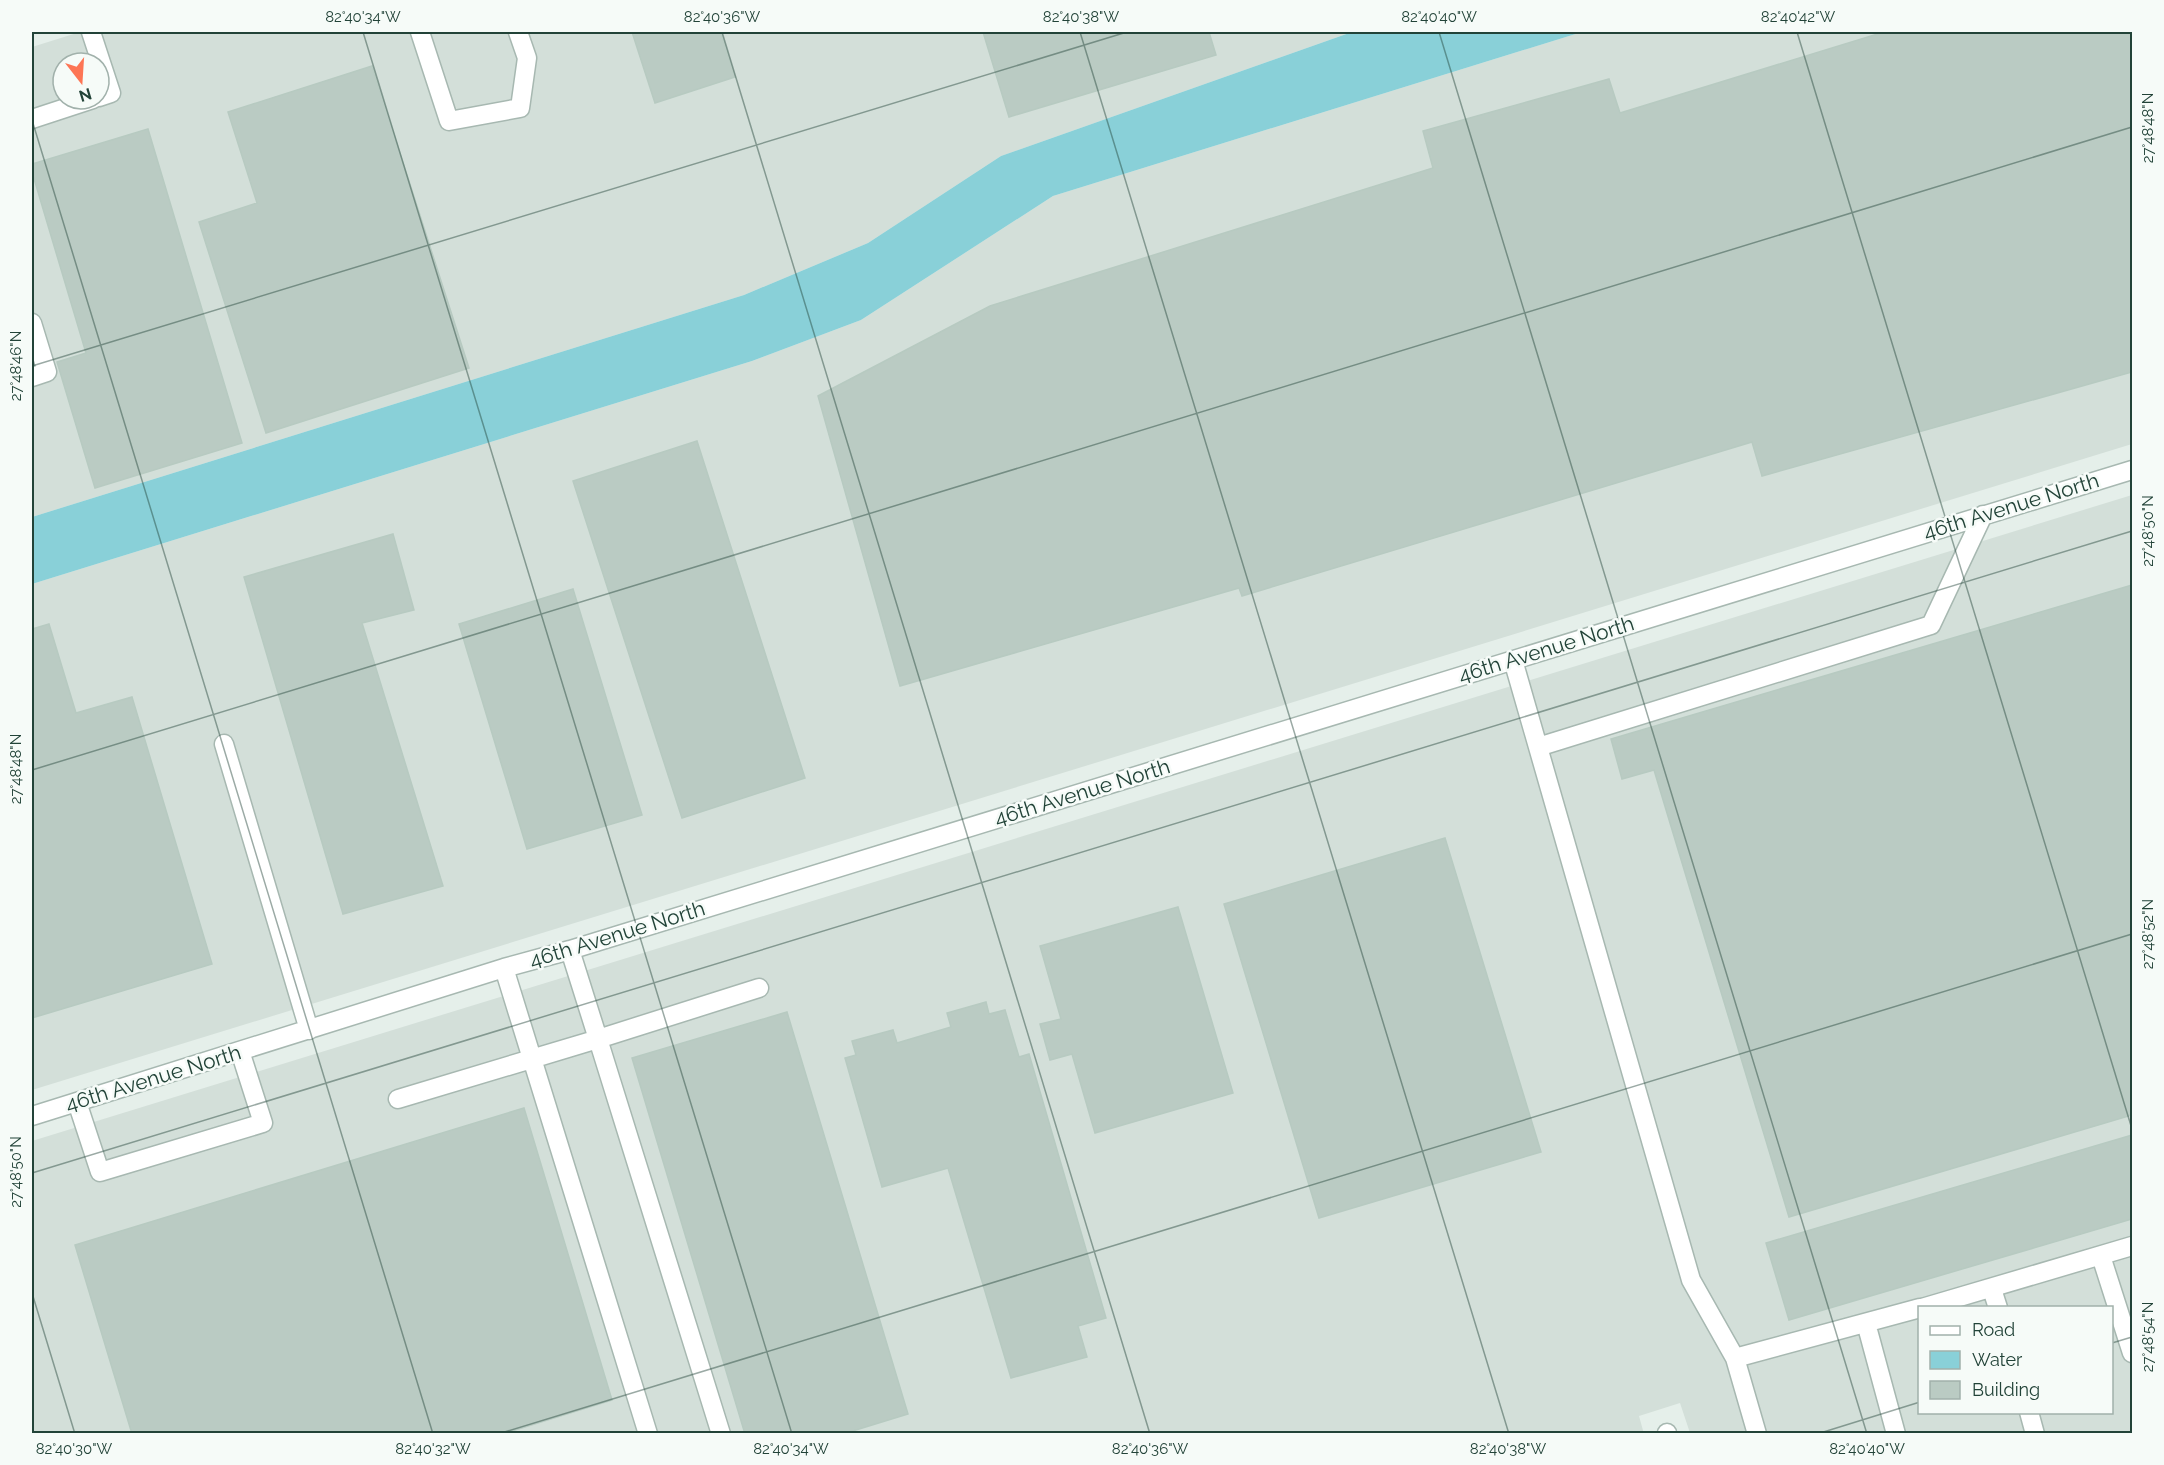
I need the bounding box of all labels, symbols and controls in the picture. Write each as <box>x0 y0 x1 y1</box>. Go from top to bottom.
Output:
text: 82°40'34"W <box>325 8 401 26</box>
text: 82°40'36"W <box>684 8 761 26</box>
text: 82°40'38"W <box>1043 8 1119 26</box>
text: 82°40'40"W <box>1401 8 1477 26</box>
text: 82°40'42"W <box>1761 8 1836 26</box>
north arrow <box>51 51 111 111</box>
text: N <box>77 84 94 106</box>
text: 27°48'48"N <box>2139 93 2157 163</box>
text: 27°48'46"N <box>7 331 25 401</box>
street label: 46th Avenue North <box>1920 467 2102 545</box>
text: 27°48'50"N <box>2139 495 2157 567</box>
street label: 46th Avenue North <box>1455 610 1637 688</box>
text: 27°48'48"N <box>7 734 25 804</box>
street label: 46th Avenue North <box>991 753 1173 831</box>
street label: 46th Avenue North <box>526 895 708 973</box>
text: 27°48'52"N <box>2139 899 2157 969</box>
street label: 46th Avenue North <box>62 1039 244 1117</box>
text: 27°48'50"N <box>7 1136 25 1208</box>
text: 27°48'54"N <box>2139 1302 2157 1372</box>
legend <box>1918 1306 2113 1414</box>
text: Road <box>1972 1319 2015 1340</box>
text: Water <box>1972 1349 2023 1370</box>
text: Building <box>1972 1379 2040 1400</box>
text: 82°40'30"W <box>36 1440 113 1458</box>
text: 82°40'32"W <box>395 1440 471 1458</box>
text: 82°40'34"W <box>753 1440 829 1458</box>
text: 82°40'36"W <box>1112 1440 1189 1458</box>
text: 82°40'38"W <box>1470 1440 1546 1458</box>
text: 82°40'40"W <box>1829 1440 1905 1458</box>

